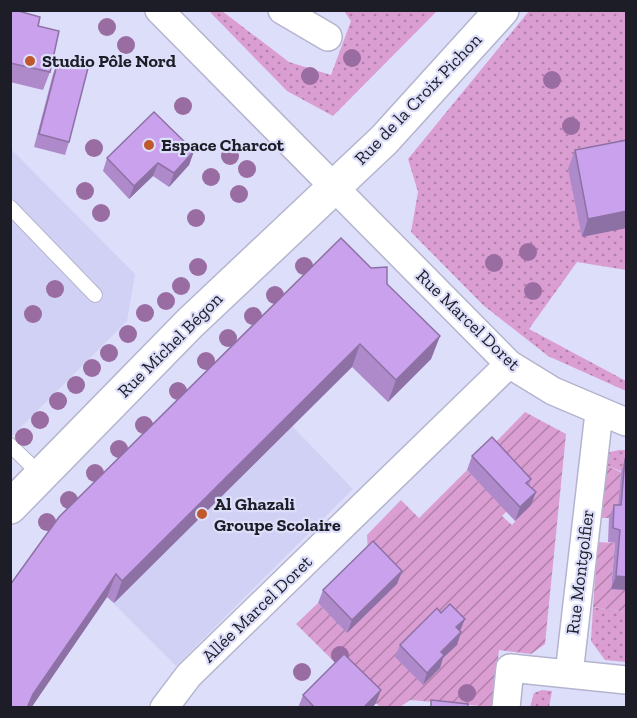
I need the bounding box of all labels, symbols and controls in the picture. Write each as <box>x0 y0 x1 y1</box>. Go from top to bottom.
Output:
street label: Rue de la Croix Pichon <box>350 28 487 169</box>
place label: Studio Pôle Nord <box>42 50 177 72</box>
marker: Studio Pôle Nord <box>23 54 37 68</box>
place label: Espace Charcot <box>161 134 285 156</box>
marker: Espace Charcot <box>142 138 156 152</box>
street label: Rue Marcel Doret <box>411 265 525 375</box>
street label: Rue Michel Bégon <box>113 288 227 402</box>
place label: Al Ghazali Groupe Scolaire <box>214 493 341 536</box>
marker: Al Ghazali Groupe Scolaire <box>195 507 209 521</box>
street label: Rue Montgolfier <box>561 508 599 636</box>
street label: Allée Marcel Doret <box>197 551 317 667</box>

